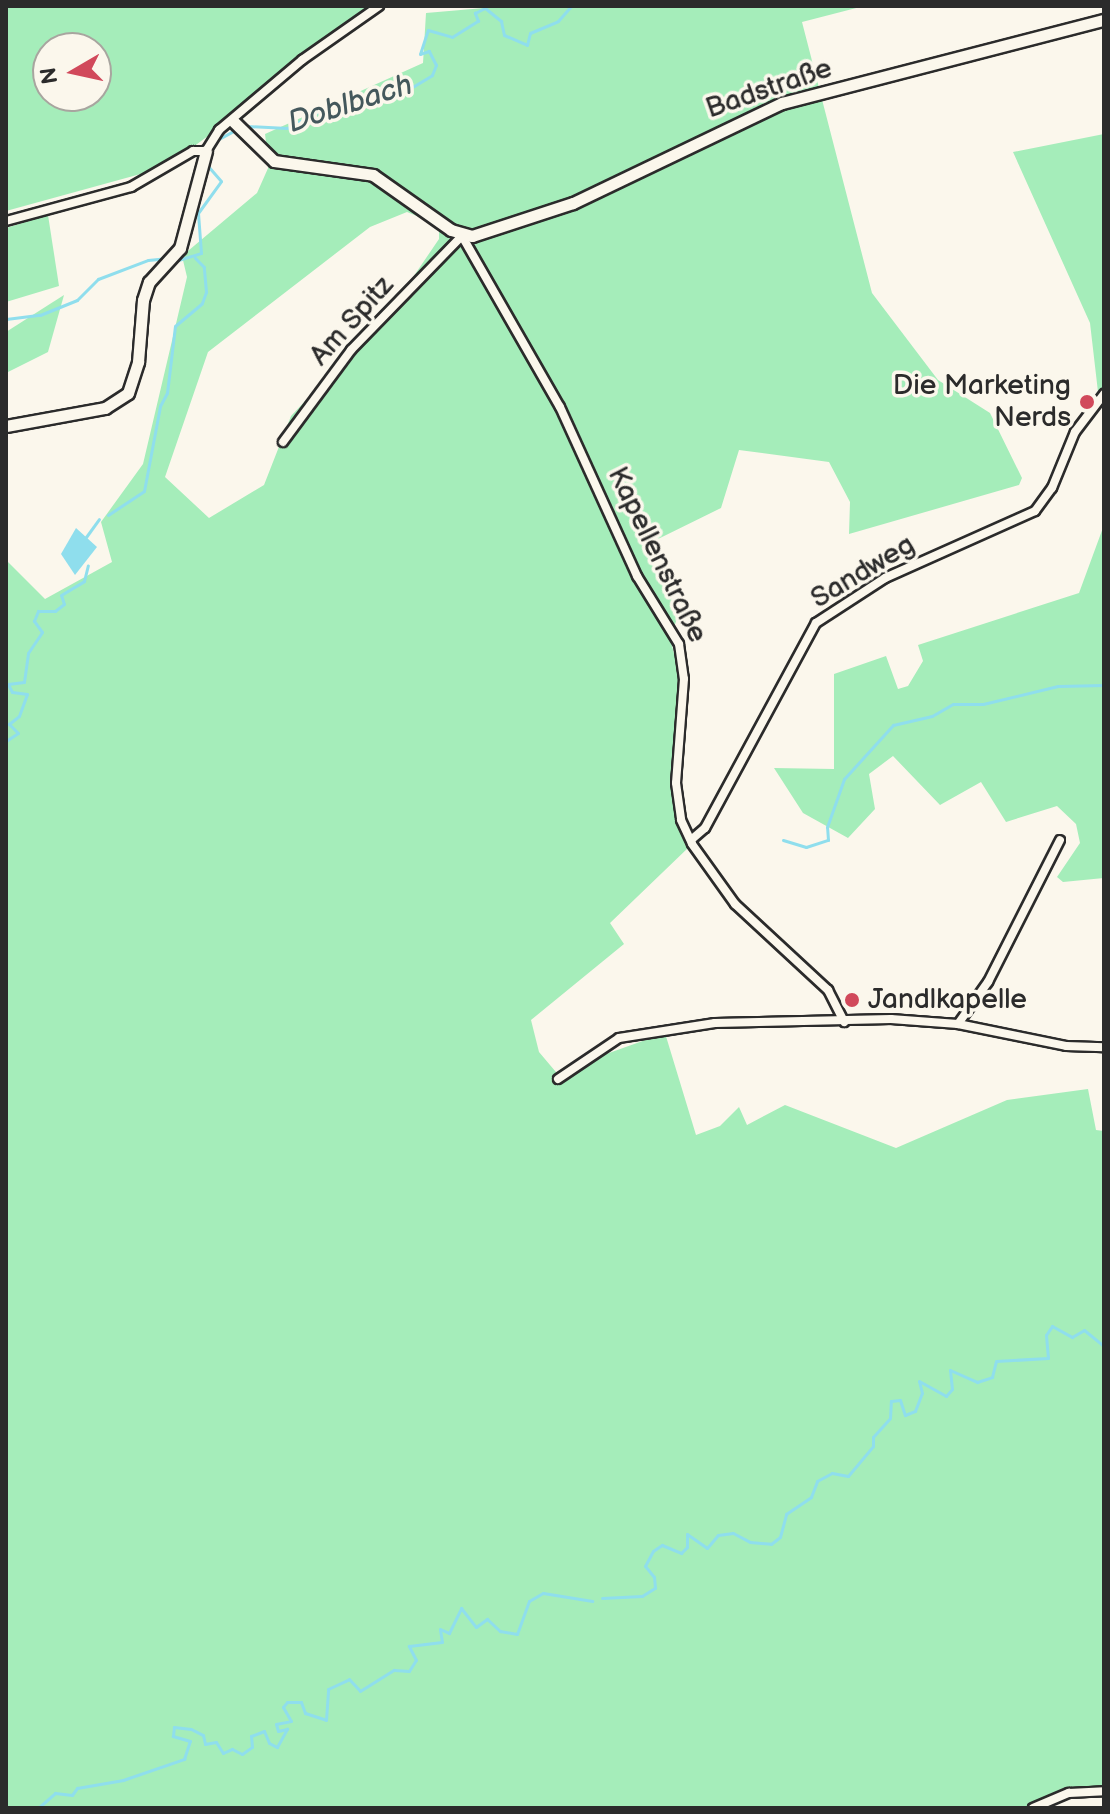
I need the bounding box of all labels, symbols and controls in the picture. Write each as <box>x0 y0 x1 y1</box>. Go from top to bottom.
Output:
north arrow <box>32 32 112 112</box>
street label: Badstraße <box>702 52 836 126</box>
text: N <box>35 65 64 86</box>
water label: Doblbach <box>283 67 417 141</box>
street label: Am Spitz <box>303 269 401 373</box>
place label: Die Marketing Nerds <box>893 369 1071 435</box>
marker: Die Marketing Nerds <box>1078 393 1096 411</box>
street label: Kapellenstraße <box>600 462 714 648</box>
street label: Sandweg <box>805 528 921 616</box>
place label: Jandlkapelle <box>868 983 1027 1017</box>
marker: Jandlkapelle <box>843 991 861 1009</box>

